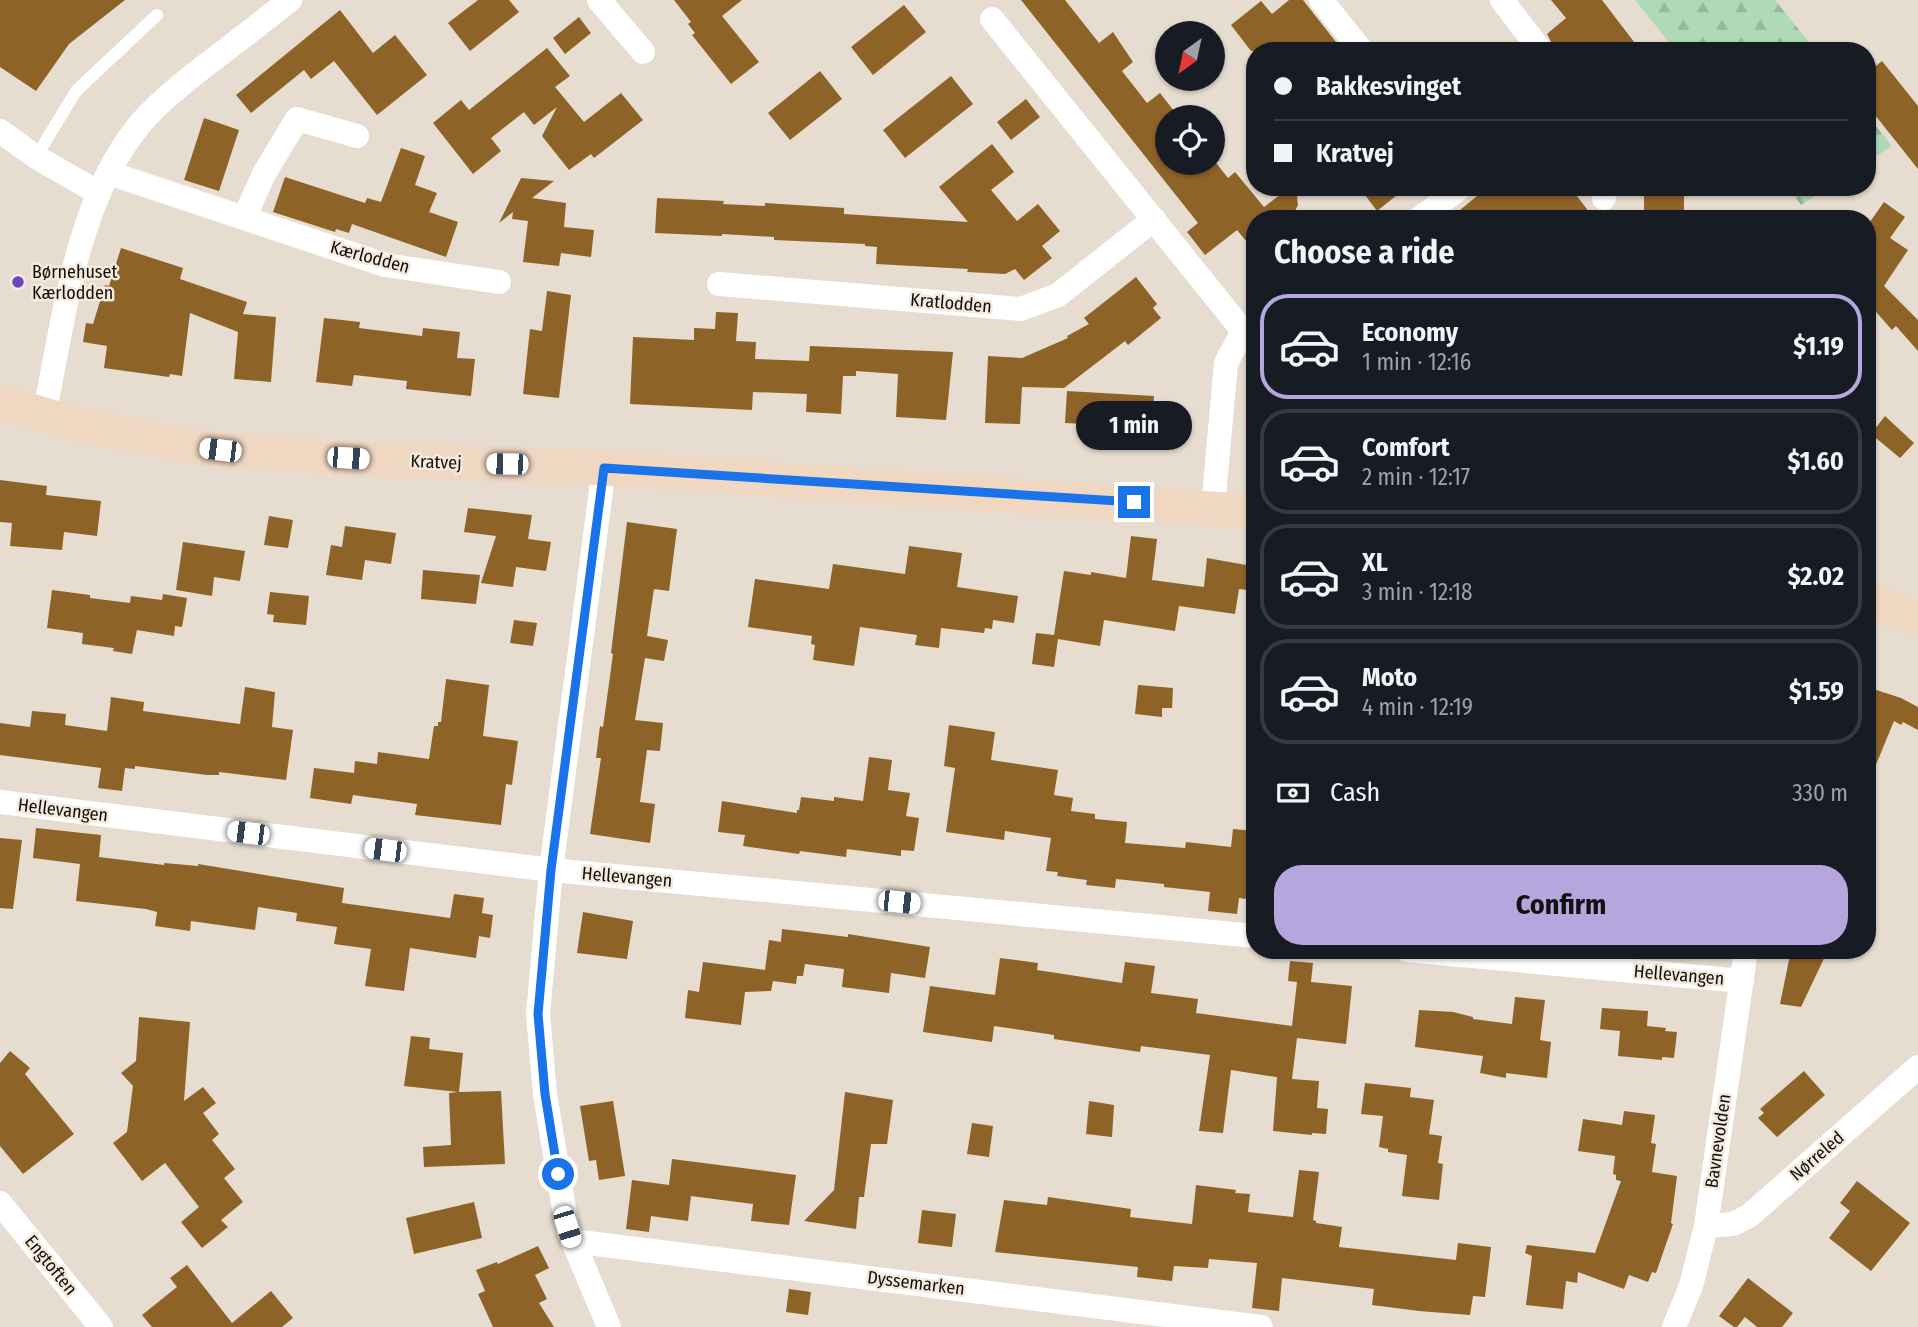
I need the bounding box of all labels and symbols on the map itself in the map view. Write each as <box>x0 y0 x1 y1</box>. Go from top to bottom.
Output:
north arrow <box>1155 21 1225 91</box>
street label: Kærlodden <box>328 236 412 278</box>
place label: Børnehuset Kærlodden <box>32 261 117 304</box>
marker: Børnehuset Kærlodden <box>10 274 26 290</box>
street label: Kratlodden <box>909 288 993 318</box>
callout: 1 min <box>1076 400 1192 449</box>
car <box>198 437 243 463</box>
car <box>327 446 370 470</box>
street label: Kratvej <box>410 450 462 474</box>
car <box>486 453 529 475</box>
route end <box>1118 486 1150 518</box>
street label: Hellevangen <box>17 794 109 826</box>
car <box>226 820 271 846</box>
car <box>363 837 408 863</box>
street label: Hellevangen <box>581 862 673 892</box>
car <box>878 889 921 915</box>
street label: Hellevangen <box>1633 960 1725 990</box>
street label: Bavnevolden <box>1701 1093 1735 1189</box>
street label: Nørreled <box>1785 1127 1849 1185</box>
route start <box>542 1158 574 1190</box>
car <box>551 1204 584 1250</box>
street label: Engtoften <box>20 1231 82 1299</box>
street label: Dyssemarken <box>866 1266 966 1300</box>

